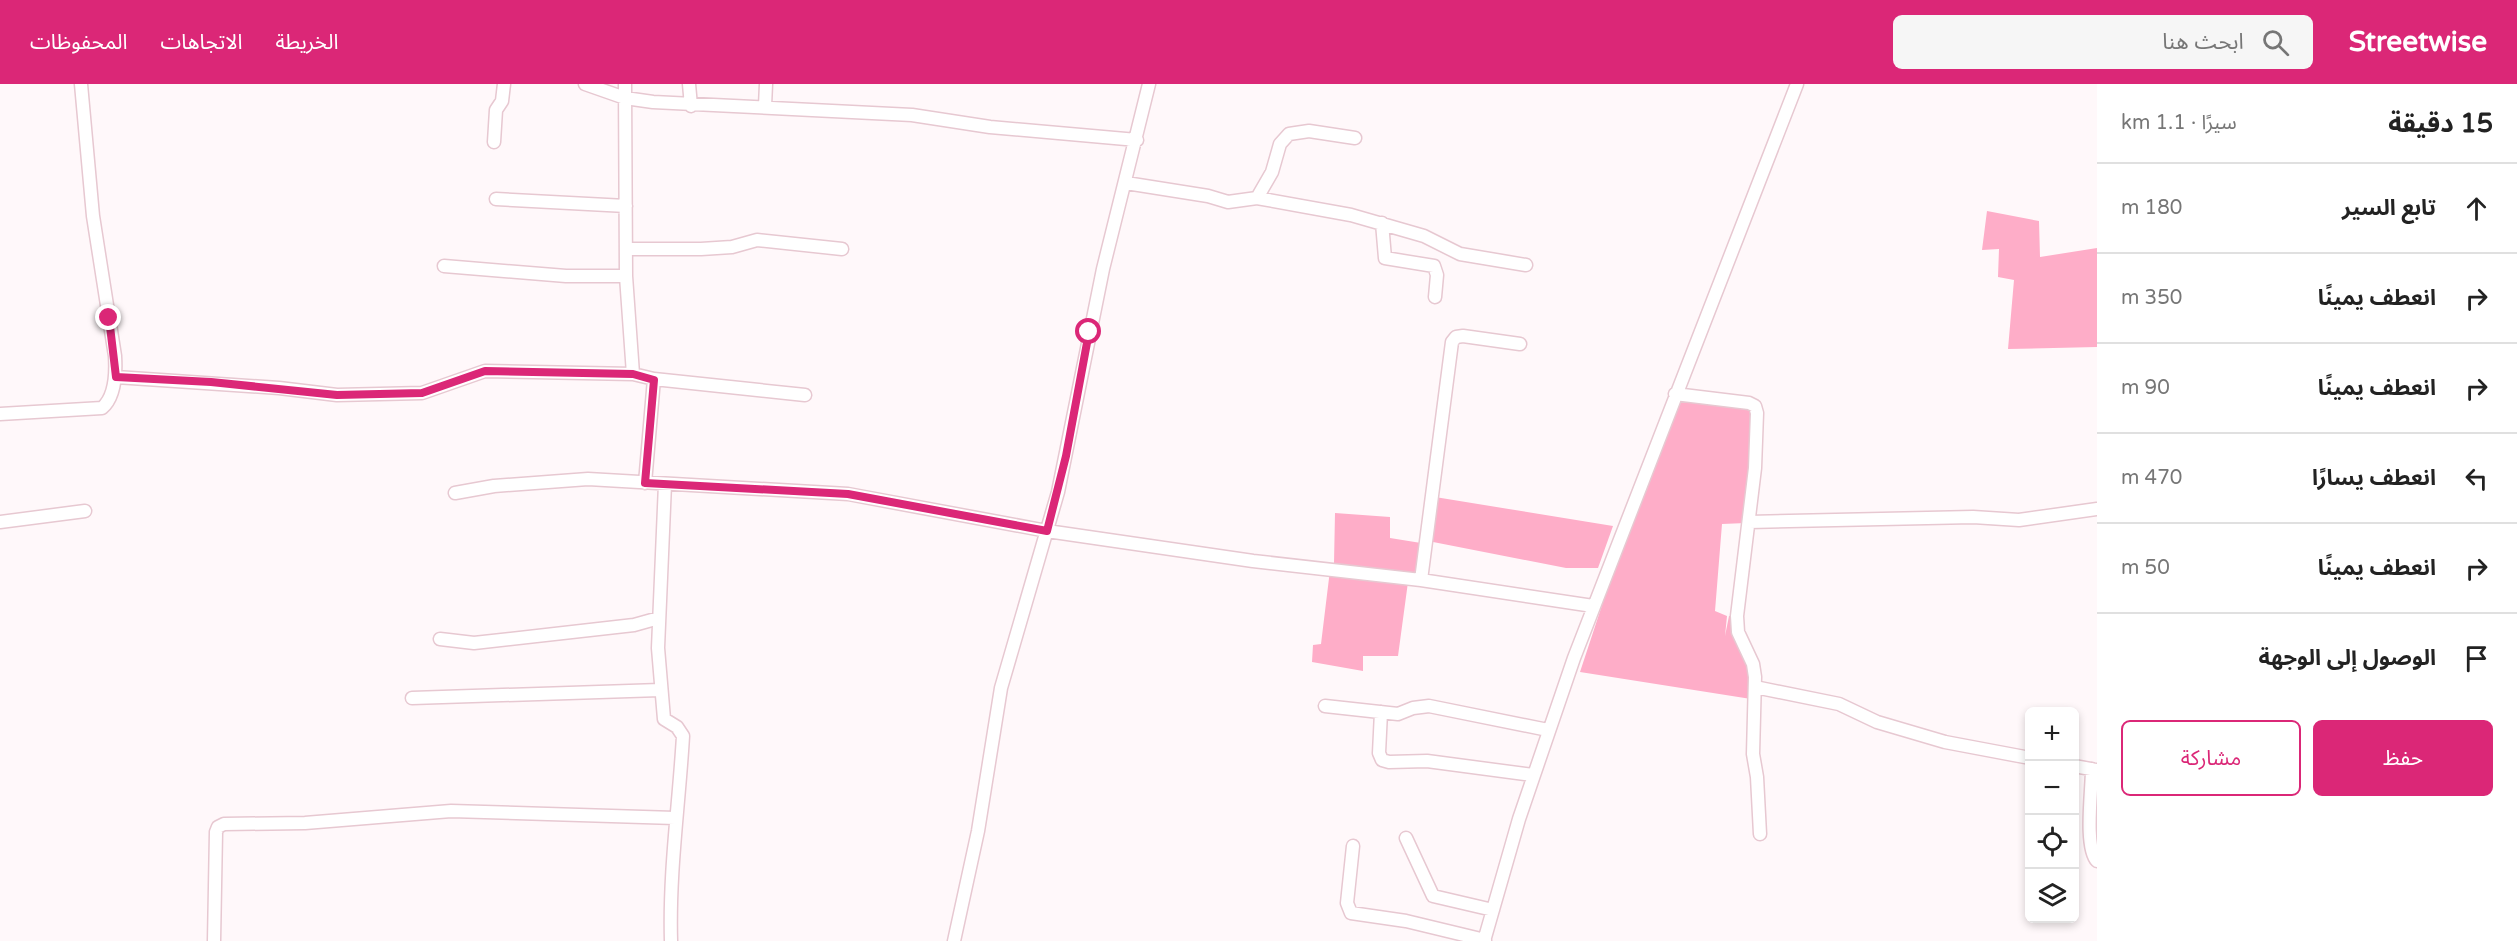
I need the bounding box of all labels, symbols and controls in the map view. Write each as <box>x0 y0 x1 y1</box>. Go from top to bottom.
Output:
search box <box>1893 15 2313 69</box>
text: Streetwise <box>2349 25 2487 59</box>
icon: search <box>2259 26 2292 59</box>
text: ابحث هنا <box>2162 29 2244 55</box>
text: المحفوظات <box>30 30 127 55</box>
text: الاتجاهات <box>160 30 242 55</box>
text: الخريطة <box>275 30 338 55</box>
text: 15 دقيقة <box>2388 108 2493 139</box>
text: سيرًا · 1.1 km <box>2121 111 2237 135</box>
icon: ahead <box>2460 192 2493 225</box>
text: تابع السير <box>2342 195 2436 221</box>
text: 180 m <box>2121 196 2182 220</box>
icon: right <box>2460 282 2493 315</box>
text: انعطف يمينًا <box>2318 285 2436 311</box>
text: 350 m <box>2121 286 2182 310</box>
route end <box>95 304 121 330</box>
route start <box>1075 318 1101 344</box>
icon: right <box>2460 372 2493 405</box>
text: انعطف يمينًا <box>2318 375 2436 401</box>
text: 90 m <box>2121 376 2170 400</box>
icon: left <box>2460 462 2493 495</box>
text: انعطف يسارًا <box>2312 465 2436 491</box>
text: 470 m <box>2121 466 2182 490</box>
icon: right <box>2460 552 2493 585</box>
text: انعطف يمينًا <box>2318 555 2436 581</box>
text: 50 m <box>2121 556 2170 580</box>
icon: arrive <box>2460 642 2493 675</box>
text: الوصول إلى الوجهة <box>2258 645 2436 671</box>
map controls <box>2025 707 2079 923</box>
button: + <box>2025 707 2079 761</box>
button: مشاركة <box>2121 720 2301 796</box>
button: حفظ <box>2313 720 2493 796</box>
button: − <box>2025 761 2079 815</box>
button: locate <box>2025 815 2079 869</box>
button: layers <box>2025 869 2079 923</box>

